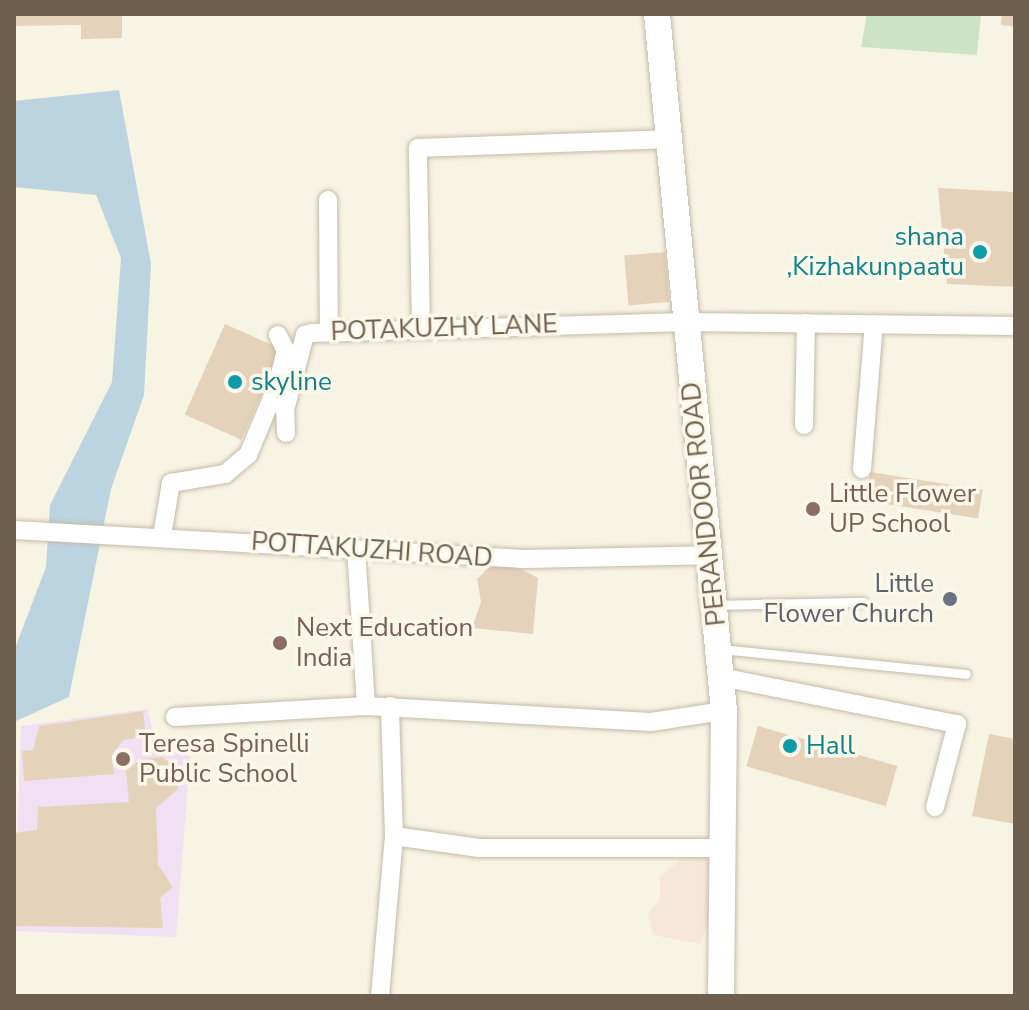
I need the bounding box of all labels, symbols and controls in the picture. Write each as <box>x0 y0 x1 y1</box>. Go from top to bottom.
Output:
place label: shana ,Kizhakunpaatu <box>786 221 964 282</box>
marker: shana ,Kizhakunpaatu <box>971 243 989 261</box>
street label: POTAKUZHY LANE <box>330 308 558 348</box>
place label: skyline <box>251 366 332 398</box>
marker: skyline <box>226 373 244 391</box>
street label: PERANDOOR ROAD <box>676 380 732 628</box>
place label: Little Flower UP School <box>829 478 976 540</box>
marker: Little Flower UP School <box>804 500 822 518</box>
street label: POTTAKUZHI ROAD <box>250 526 494 574</box>
place label: Little Flower Church <box>764 568 934 630</box>
marker: Little Flower Church <box>941 590 959 608</box>
place label: Next Education India <box>296 612 473 674</box>
marker: Next Education India <box>271 634 289 652</box>
place label: Teresa Spinelli Public School <box>139 728 310 790</box>
place label: Hall <box>806 730 855 762</box>
marker: Hall <box>781 737 799 755</box>
marker: Teresa Spinelli Public School <box>114 750 132 768</box>

